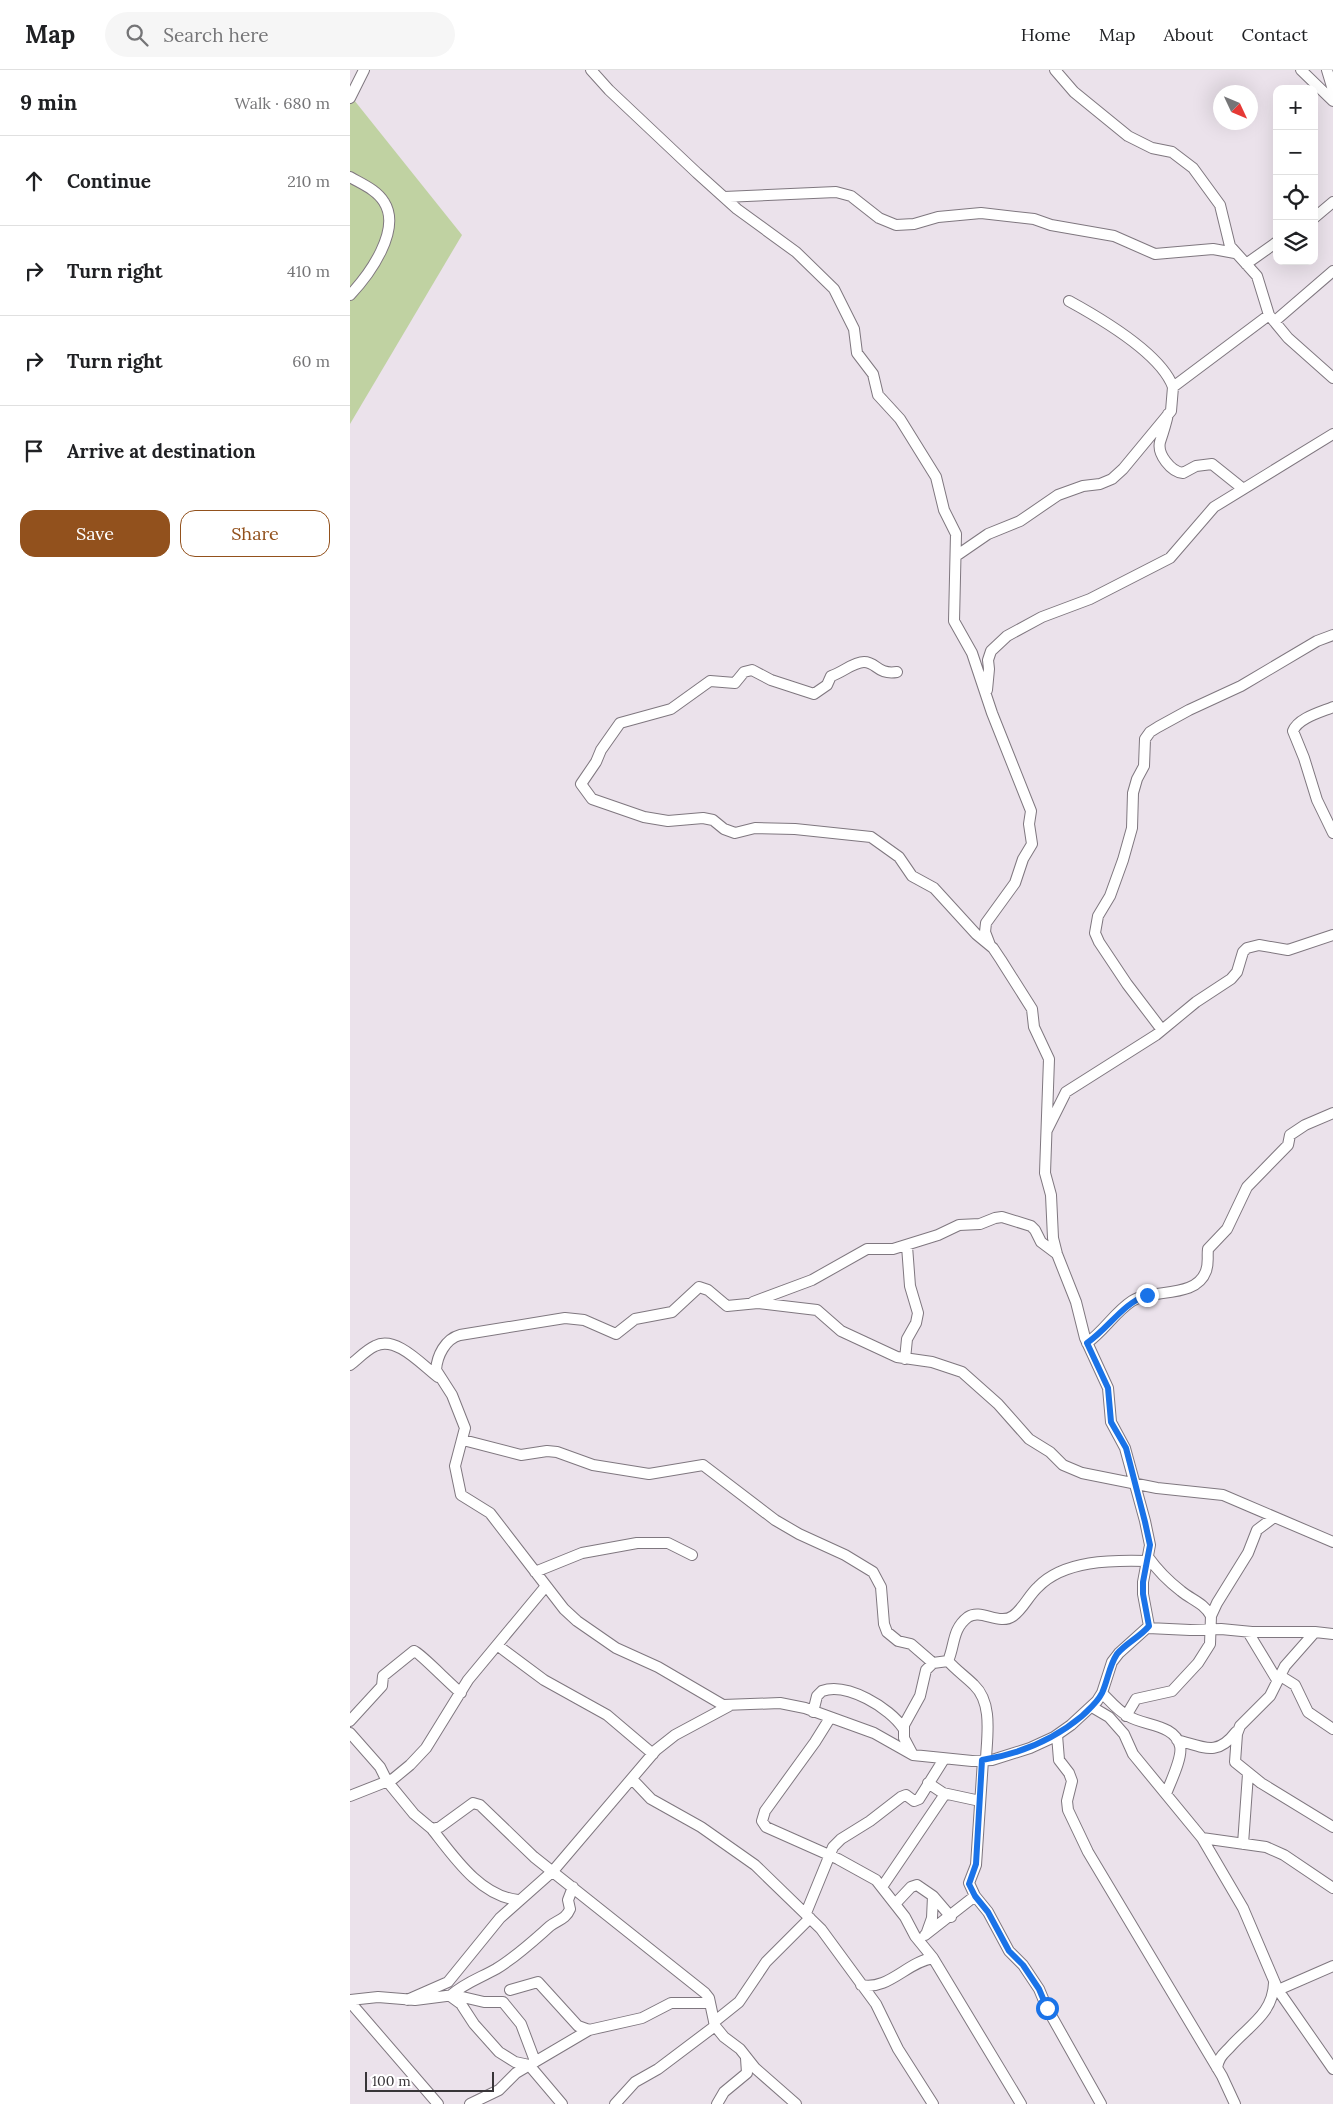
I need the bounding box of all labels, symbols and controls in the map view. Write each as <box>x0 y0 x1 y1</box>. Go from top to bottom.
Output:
search box <box>105 12 455 57</box>
text: Map <box>25 19 75 50</box>
icon: search <box>123 21 151 49</box>
text: Search here <box>163 23 269 47</box>
text: Home <box>1021 23 1071 46</box>
text: Map <box>1099 23 1135 46</box>
text: About <box>1163 23 1213 46</box>
text: Contact <box>1241 23 1308 46</box>
north arrow <box>1213 85 1258 130</box>
map controls <box>1273 85 1318 265</box>
button: + <box>1273 85 1318 130</box>
text: 9 min <box>20 89 77 116</box>
text: Walk · 680 m <box>234 93 330 113</box>
button: − <box>1273 130 1318 175</box>
icon: ahead <box>20 167 48 195</box>
text: Continue <box>67 169 151 193</box>
text: 210 m <box>287 171 330 191</box>
button: locate <box>1273 175 1318 220</box>
button: layers <box>1273 220 1318 265</box>
icon: right <box>20 257 48 285</box>
text: Turn right <box>67 259 163 283</box>
text: 410 m <box>287 261 330 281</box>
icon: right <box>20 347 48 375</box>
text: Turn right <box>67 349 163 373</box>
text: 60 m <box>292 351 330 371</box>
icon: arrive <box>20 437 48 465</box>
text: Arrive at destination <box>67 439 256 463</box>
button: Save <box>20 510 170 557</box>
button: Share <box>180 510 330 557</box>
route end <box>1136 1284 1159 1307</box>
route start <box>1036 1997 1059 2020</box>
scale bar <box>365 2069 494 2092</box>
text: 100 m <box>372 2072 411 2090</box>

